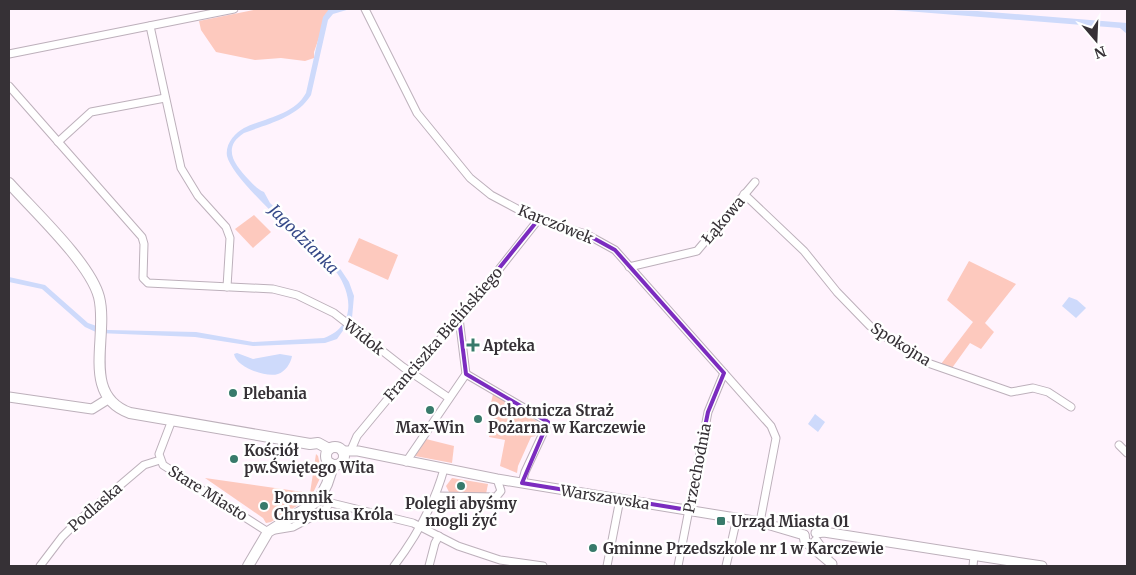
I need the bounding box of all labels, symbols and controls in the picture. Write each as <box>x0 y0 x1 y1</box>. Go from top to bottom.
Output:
north arrow <box>1071 15 1121 65</box>
text: N <box>1092 42 1108 63</box>
street label: Łąkowa <box>698 192 748 248</box>
water label: Jagodzianka <box>263 198 343 278</box>
street label: Karczówek <box>516 200 597 248</box>
street label: Franciszka Bielińskiego <box>380 263 507 405</box>
street label: Widok <box>339 314 389 359</box>
street label: Spokojna <box>867 318 935 370</box>
place label: Apteka <box>482 336 535 355</box>
marker: Apteka <box>467 339 479 351</box>
place label: Plebania <box>243 384 308 403</box>
marker: Plebania <box>227 387 239 399</box>
place label: Ochotnicza Straż Pożarna w Karczewie <box>488 401 646 437</box>
marker: Max-Win <box>424 404 436 416</box>
marker: Ochotnicza Straż Pożarna w Karczewie <box>472 413 484 425</box>
place label: Max-Win <box>396 418 464 437</box>
street label: Przechodnia <box>679 422 715 514</box>
place label: Kościół pw.Świętego Wita <box>244 441 375 477</box>
marker: Kościół pw.Świętego Wita <box>228 453 240 465</box>
street label: Stare Miasto <box>165 461 251 525</box>
street label: Podlaska <box>64 478 126 536</box>
marker: Polegli abyśmy mogli żyć <box>455 480 467 492</box>
street label: Warszawska <box>558 480 651 513</box>
place label: Pomnik Chrystusa Króla <box>274 488 394 524</box>
place label: Polegli abyśmy mogli żyć <box>405 494 517 530</box>
marker: Pomnik Chrystusa Króla <box>258 500 270 512</box>
place label: Urząd Miasta 01 <box>731 512 849 531</box>
marker: Urząd Miasta 01 <box>715 515 727 527</box>
place label: Gminne Przedszkole nr 1 w Karczewie <box>603 539 884 558</box>
marker: Gminne Przedszkole nr 1 w Karczewie <box>587 542 599 554</box>

